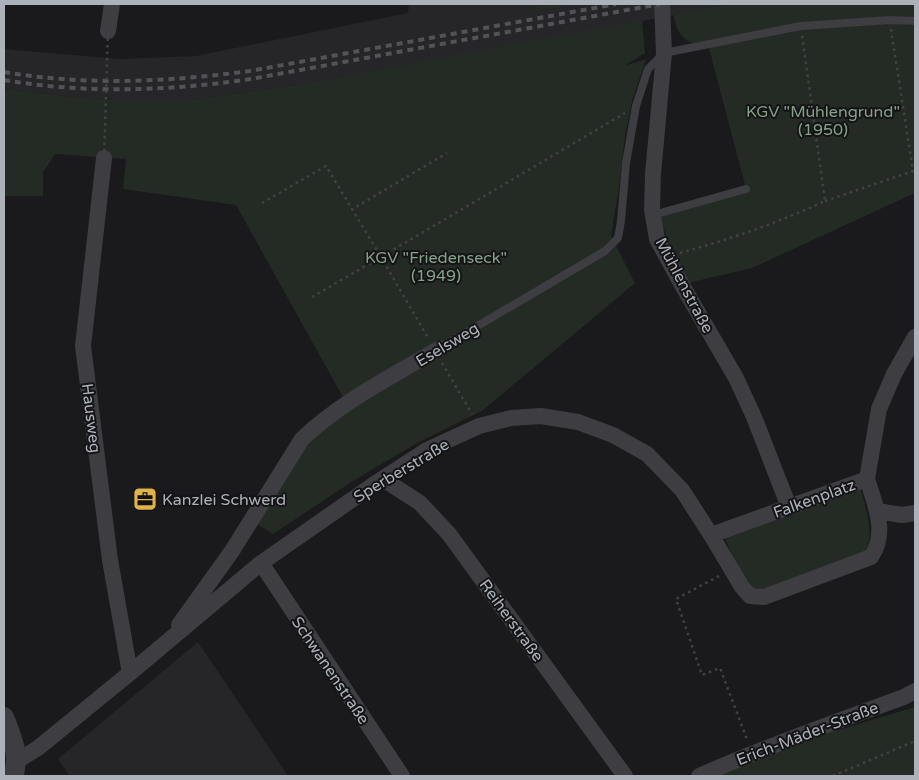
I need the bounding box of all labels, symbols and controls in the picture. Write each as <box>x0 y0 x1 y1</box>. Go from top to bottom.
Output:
park label: KGV "Mühlengrund" (1950) <box>746 102 900 140</box>
street label: Mühlenstraße <box>651 234 718 337</box>
park label: KGV "Friedenseck" (1949) <box>365 248 507 286</box>
street label: Eselsweg <box>412 318 483 371</box>
street label: Hausweg <box>77 382 105 454</box>
street label: Sperberstraße <box>350 434 453 507</box>
street label: Falkenplatz <box>771 475 858 523</box>
office icon: Kanzlei Schwerd <box>132 486 158 512</box>
place label: Kanzlei Schwerd <box>162 490 286 510</box>
street label: Reiherstraße <box>475 575 548 666</box>
street label: Schwanenstraße <box>287 613 374 728</box>
street label: Erich-Mäder-Straße <box>734 698 881 770</box>

